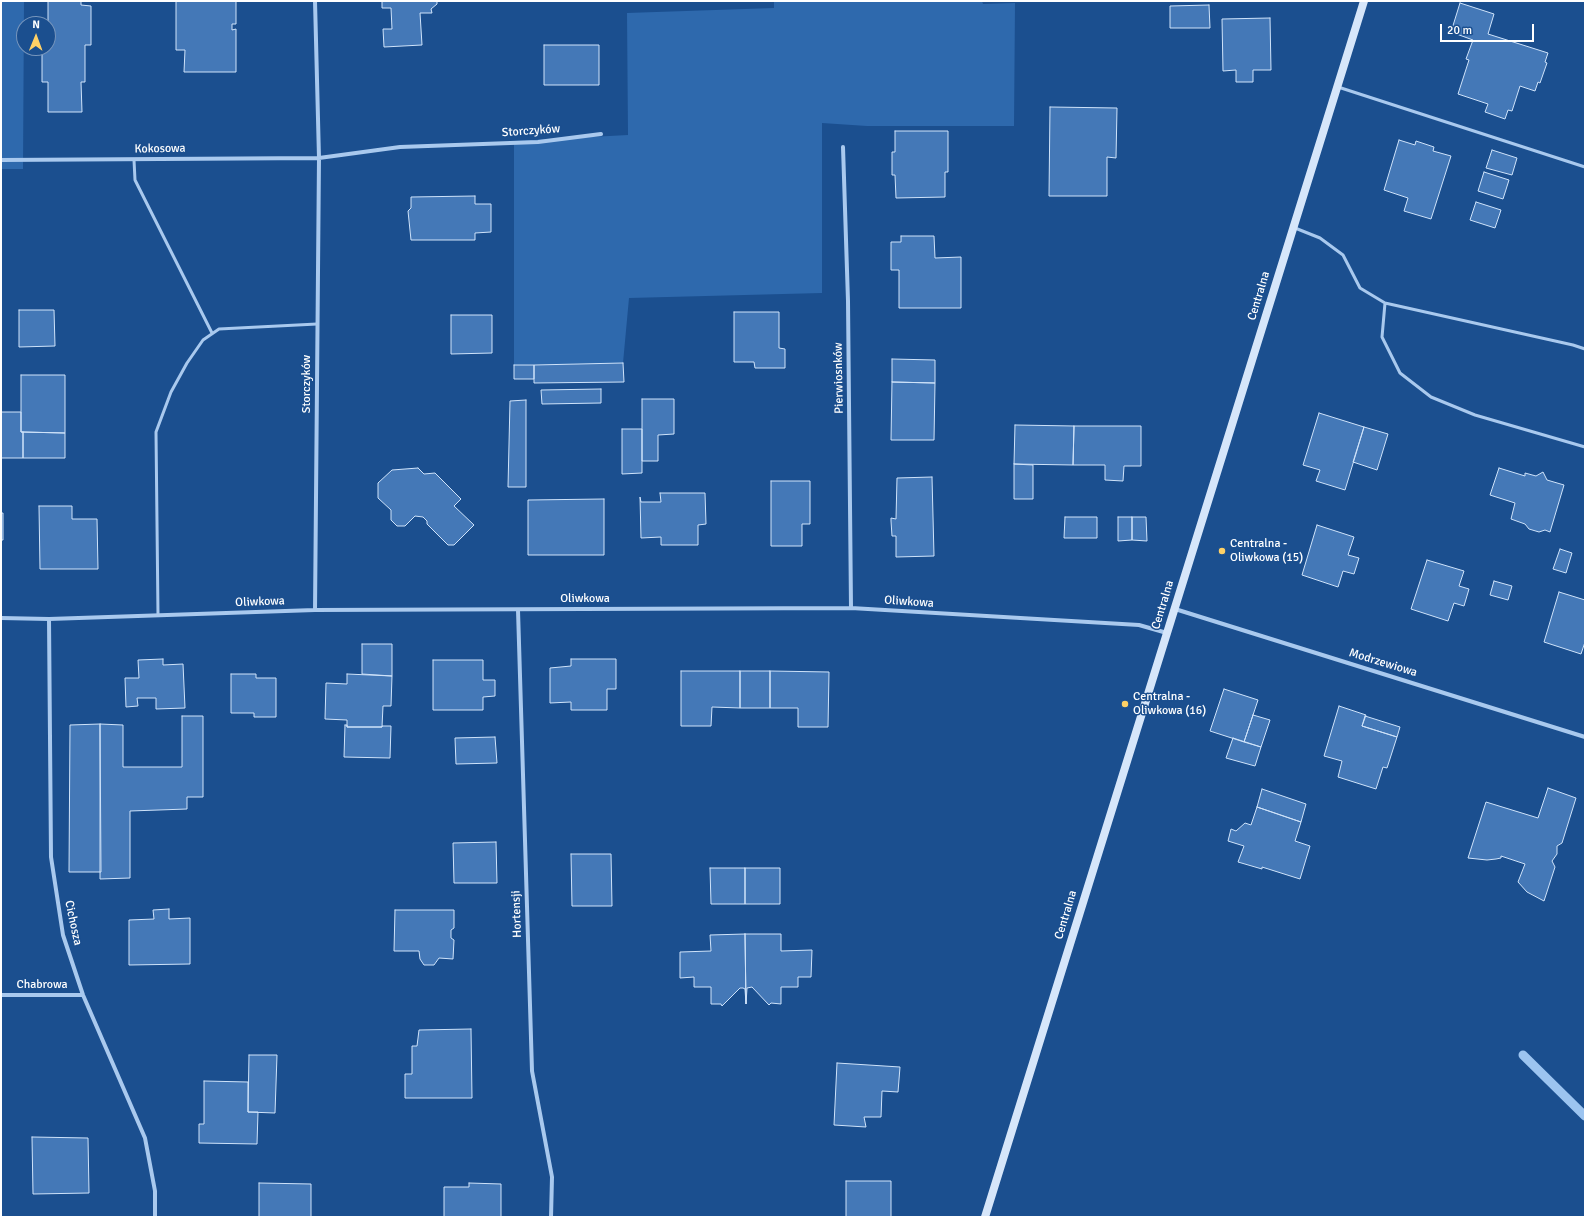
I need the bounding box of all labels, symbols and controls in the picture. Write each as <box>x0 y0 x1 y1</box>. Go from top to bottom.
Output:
north arrow <box>16 16 56 56</box>
scale bar <box>1442 16 1536 42</box>
text: N <box>32 18 40 31</box>
text: 20 m <box>1447 23 1472 38</box>
street label: Storczyków <box>501 122 561 140</box>
street label: Kokosowa <box>134 141 186 157</box>
street label: Centralna <box>1245 270 1273 322</box>
street label: Pierwiosnków <box>831 342 847 414</box>
street label: Storczyków <box>300 355 314 413</box>
place label: Centralna - Oliwkowa (15) <box>1230 537 1303 565</box>
marker: Centralna - Oliwkowa (15) <box>1217 546 1227 556</box>
street label: Centralna <box>1149 579 1177 631</box>
street label: Oliwkowa <box>560 592 610 606</box>
street label: Oliwkowa <box>884 593 934 611</box>
street label: Oliwkowa <box>235 594 285 610</box>
street label: Modrzewiowa <box>1347 646 1419 680</box>
place label: Centralna - Oliwkowa (16) <box>1133 690 1206 718</box>
marker: Centralna - Oliwkowa (16) <box>1120 699 1130 709</box>
street label: Centralna <box>1052 889 1080 941</box>
street label: Hortensji <box>509 890 525 938</box>
street label: Cichosza <box>61 899 85 947</box>
street label: Chabrowa <box>16 978 68 992</box>

